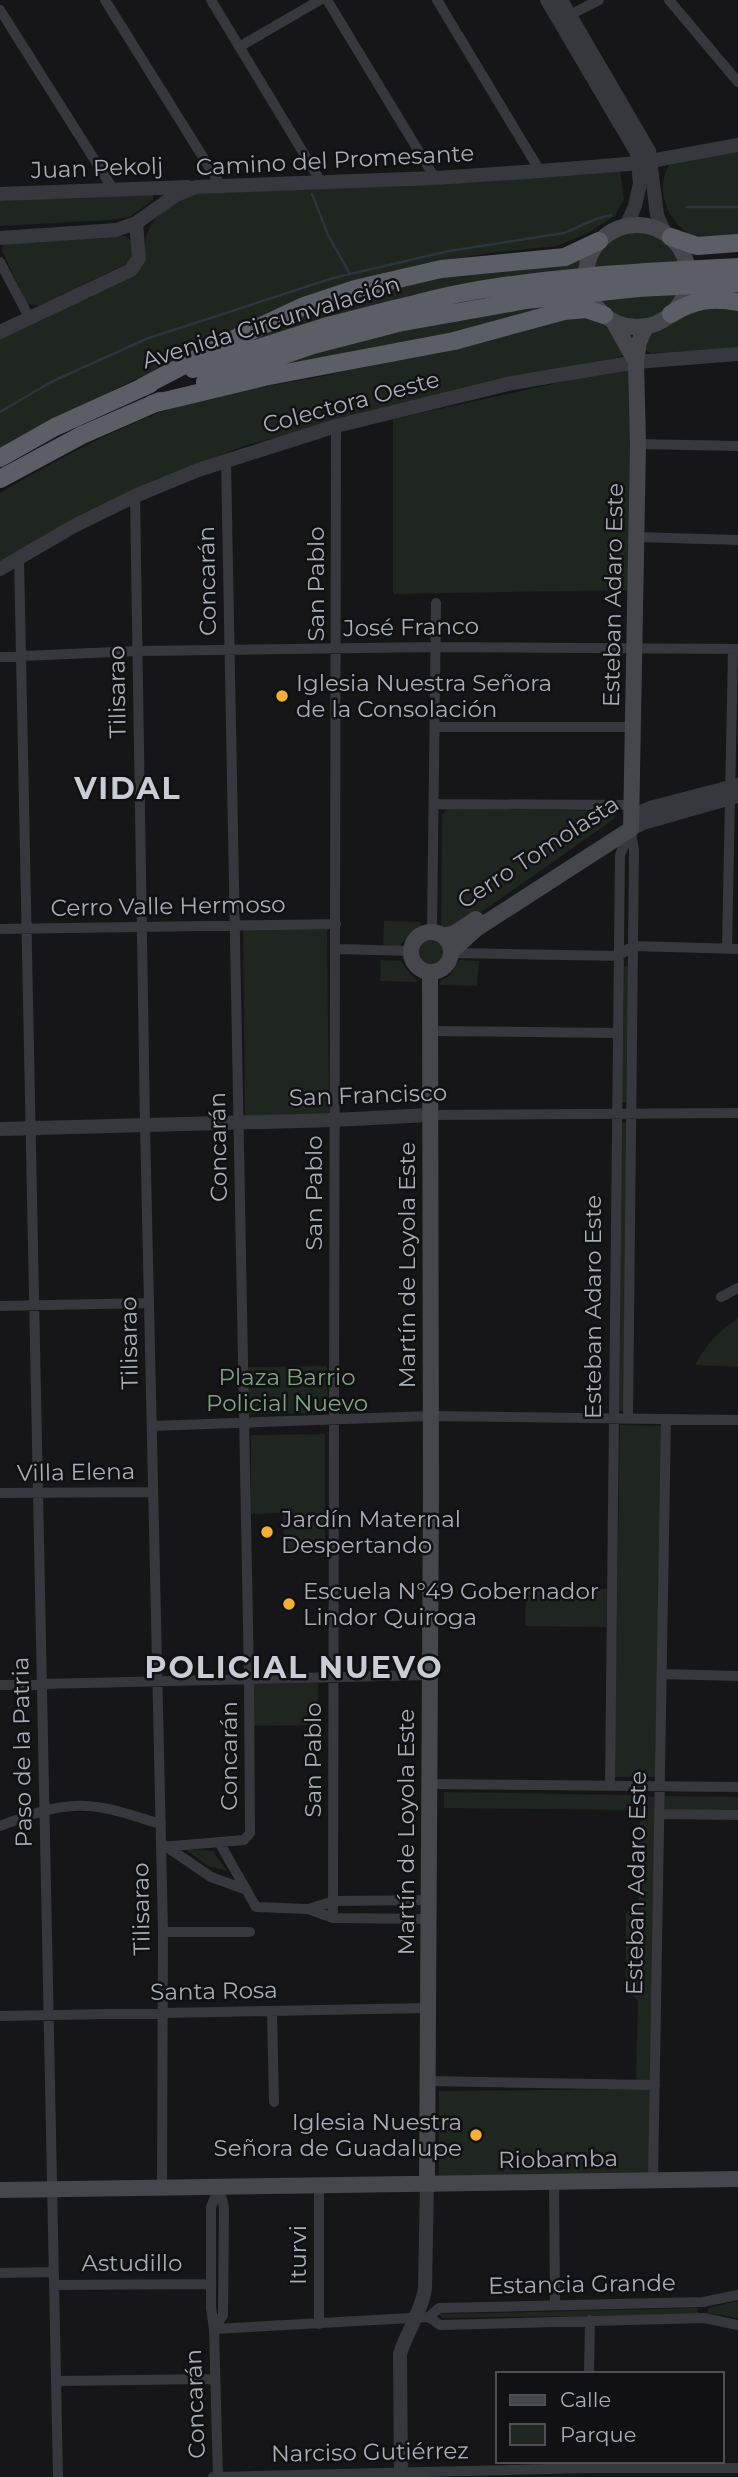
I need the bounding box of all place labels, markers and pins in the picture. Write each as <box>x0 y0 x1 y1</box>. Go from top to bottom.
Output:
place label: Iglesia Nuestra Señora de la Consolación <box>296 669 552 723</box>
marker: Iglesia Nuestra Señora de la Consolación <box>274 688 290 704</box>
place label: Jardín Maternal Despertando <box>280 1505 461 1559</box>
marker: Jardín Maternal Despertando <box>259 1524 275 1540</box>
place label: Escuela N°49 Gobernador Lindor Quiroga <box>303 1577 599 1631</box>
marker: Escuela N°49 Gobernador Lindor Quiroga <box>281 1596 297 1612</box>
place label: Iglesia Nuestra Señora de Guadalupe <box>214 2108 462 2162</box>
marker: Iglesia Nuestra Señora de Guadalupe <box>468 2127 484 2143</box>

